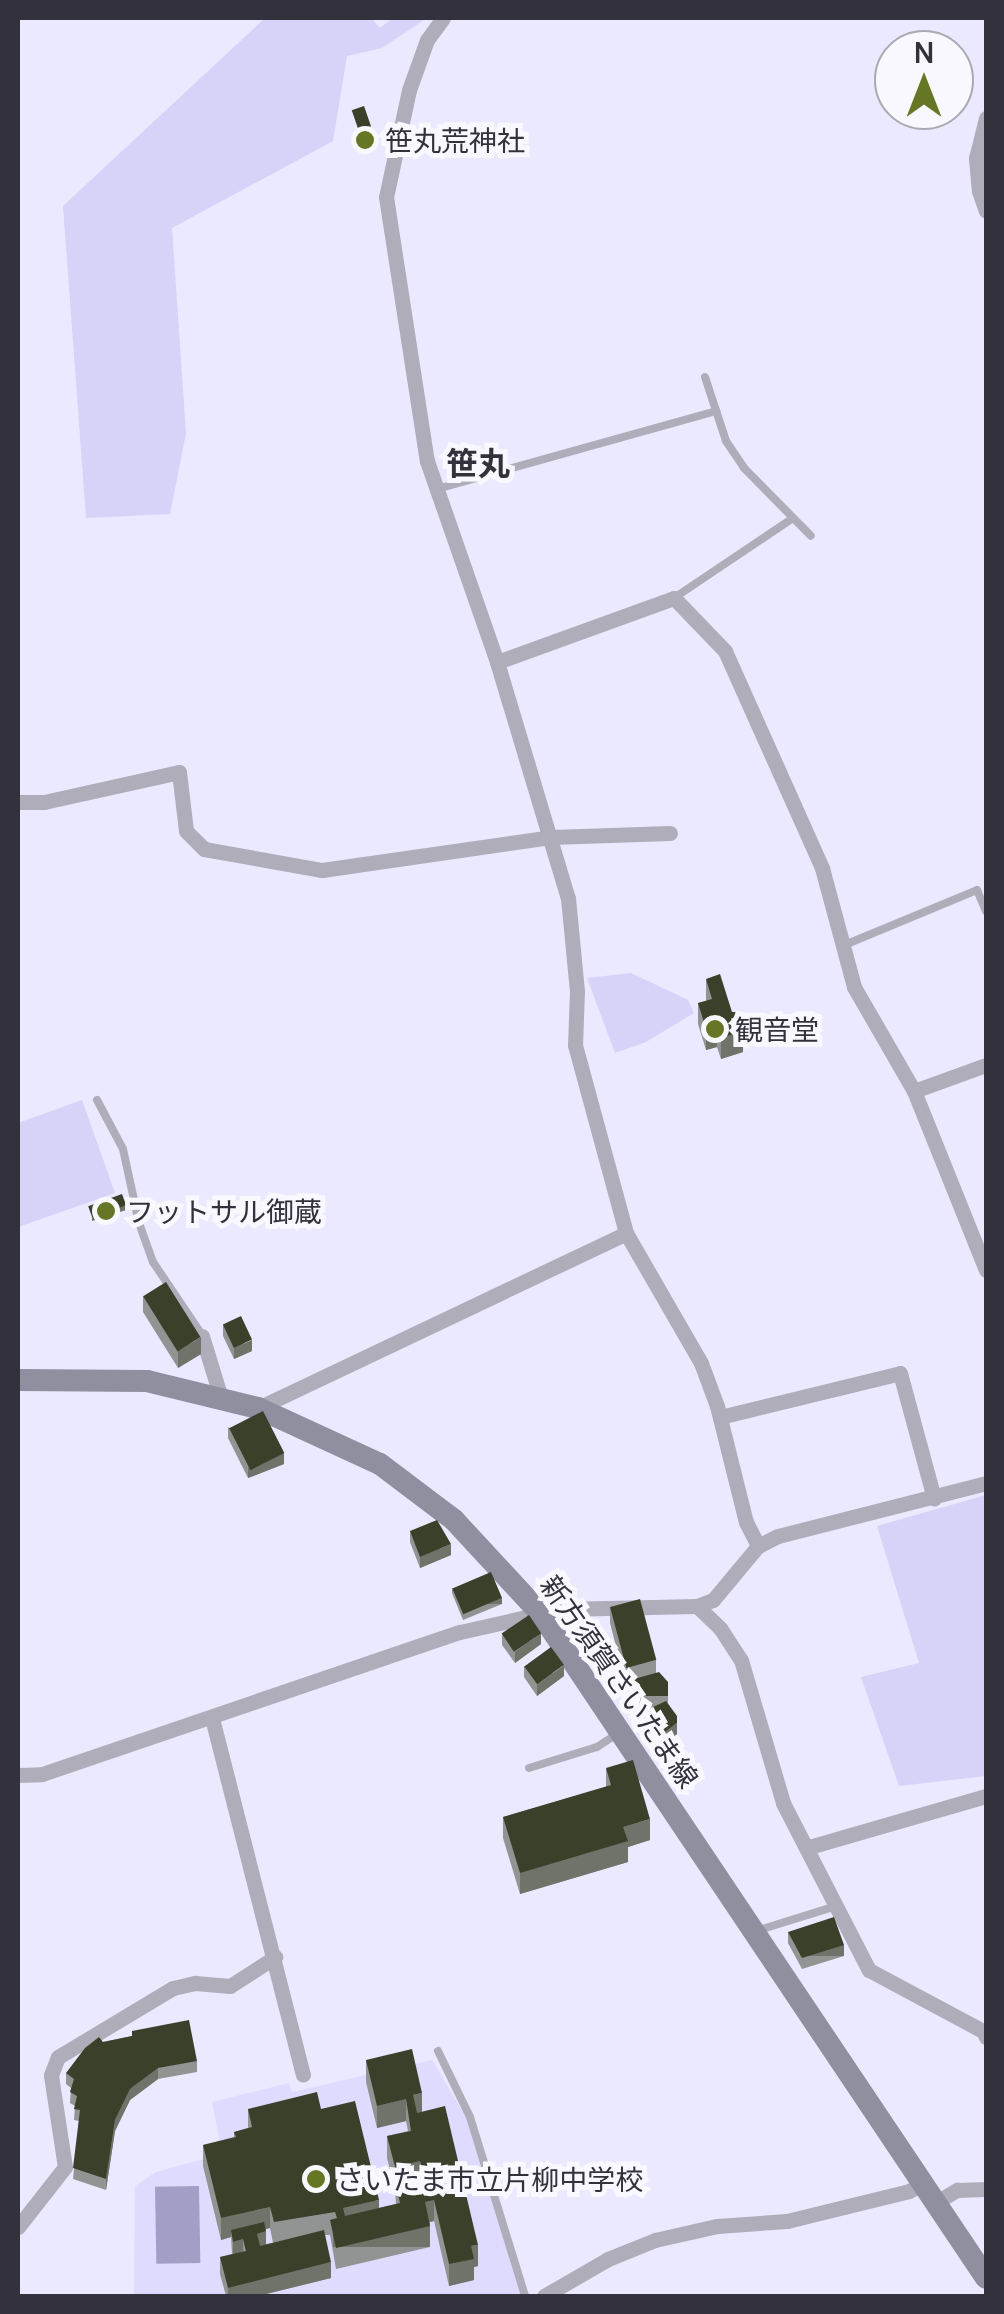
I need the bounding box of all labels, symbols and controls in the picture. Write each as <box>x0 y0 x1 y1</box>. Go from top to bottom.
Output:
north arrow <box>874 30 974 130</box>
text: N <box>914 33 934 71</box>
place label: 笹丸荒神社 <box>385 123 525 157</box>
marker: 笹丸荒神社 <box>354 129 376 151</box>
district label: 笹丸 <box>446 444 510 482</box>
place label: 観音堂 <box>735 1012 819 1046</box>
marker: 観音堂 <box>704 1018 726 1040</box>
place label: フットサル御蔵 <box>126 1194 322 1228</box>
marker: フットサル御蔵 <box>95 1200 117 1222</box>
street label: 新方須賀さいたま線 <box>534 1568 706 1794</box>
place label: さいたま市立片柳中学校 <box>336 2162 644 2196</box>
marker: さいたま市立片柳中学校 <box>305 2168 327 2190</box>

